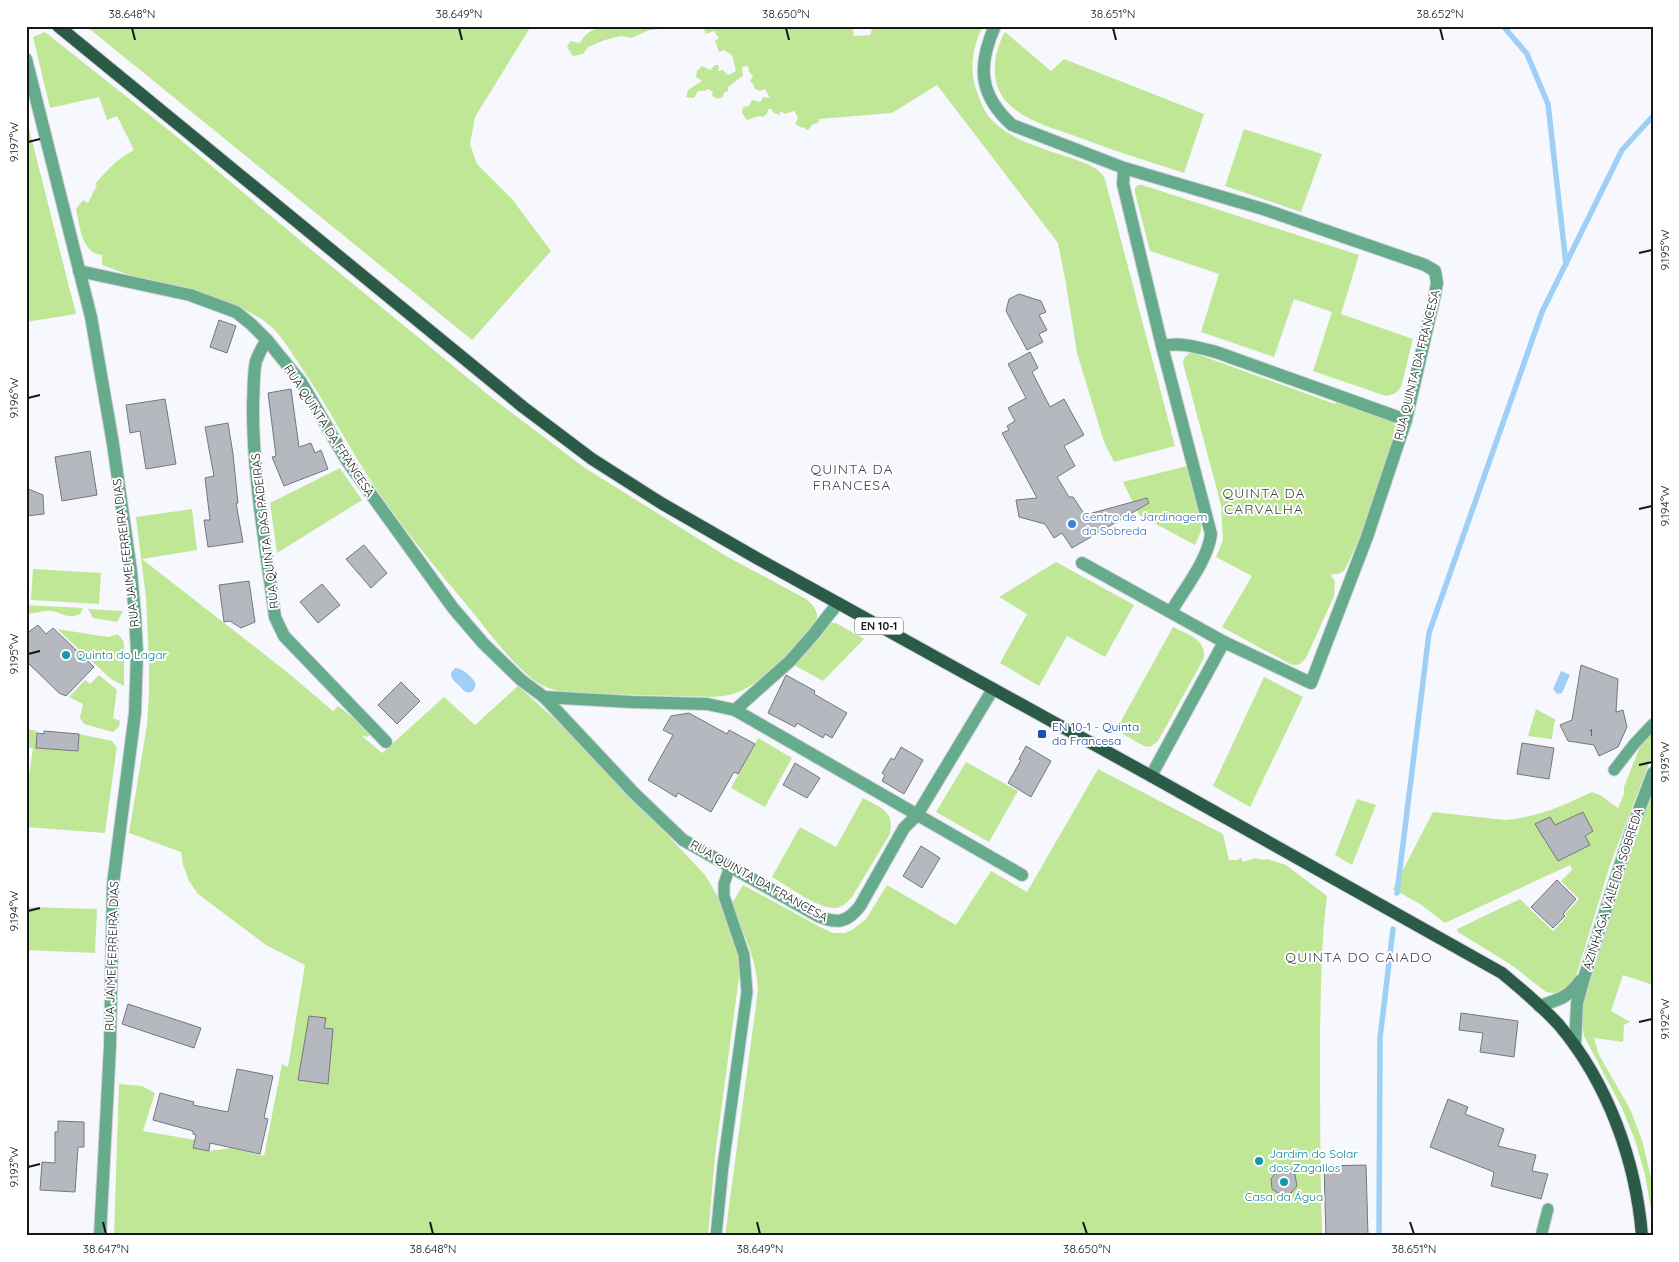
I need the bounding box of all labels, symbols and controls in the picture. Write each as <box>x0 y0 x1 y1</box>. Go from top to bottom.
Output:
text: 38.648°N <box>108 6 156 21</box>
text: 38.649°N <box>435 6 483 21</box>
text: 38.650°N <box>762 6 810 21</box>
text: 38.651°N <box>1090 6 1136 21</box>
text: 38.652°N <box>1416 6 1464 21</box>
text: 9.197°W <box>6 121 21 162</box>
text: 9.195°W <box>1657 229 1672 271</box>
street label: RUA QUINTA DA FRANCESA <box>1391 288 1443 442</box>
street label: RUA QUINTA DA FRANCESA <box>281 362 378 500</box>
text: 9.196°W <box>6 377 21 419</box>
street label: RUA QUINTA DAS PADEIRAS <box>247 452 281 610</box>
district label: QUINTA DA FRANCESA <box>810 460 894 494</box>
street label: RUA JAIME FERREIRA DIAS <box>109 478 142 628</box>
district label: QUINTA DA CARVALHA <box>1222 484 1306 518</box>
text: 9.194°W <box>1657 485 1672 526</box>
place label: Centro de Jardinagem da Sobreda <box>1082 509 1207 538</box>
marker: Centro de Jardinagem da Sobreda <box>1066 518 1078 530</box>
road number: EN 10-1 <box>855 618 903 634</box>
text: 9.195°W <box>6 633 21 675</box>
place label: Quinta do Lagar <box>76 647 167 662</box>
marker: Quinta do Lagar <box>60 649 72 661</box>
place label: EN 10-1 - Quinta da Francesa <box>1052 719 1139 748</box>
house number: 1 <box>1589 726 1593 739</box>
marker: EN 10-1 - Quinta da Francesa <box>1036 728 1048 740</box>
text: 9.193°W <box>1657 741 1672 782</box>
street label: AZINHAGA VALE DA SOBREDA <box>1579 806 1646 972</box>
street label: RUA QUINTA DA FRANCESA <box>688 836 831 925</box>
street label: RUA JAIME FERREIRA DIAS <box>101 881 122 1031</box>
text: 9.194°W <box>6 890 21 931</box>
district label: QUINTA DO CAIADO <box>1285 948 1433 966</box>
text: 9.192°W <box>1657 998 1672 1040</box>
text: 9.193°W <box>6 1146 21 1187</box>
place label: Jardim do Solar dos Zagallos <box>1269 1146 1358 1175</box>
marker: Jardim do Solar dos Zagallos <box>1253 1155 1265 1167</box>
marker: Casa da Água <box>1278 1176 1290 1188</box>
place label: Casa da Água <box>1245 1189 1323 1204</box>
text: 38.647°N <box>83 1241 129 1256</box>
text: 38.648°N <box>409 1241 457 1256</box>
text: 38.649°N <box>736 1241 784 1256</box>
text: 38.650°N <box>1063 1241 1111 1256</box>
text: 38.651°N <box>1391 1241 1437 1256</box>

